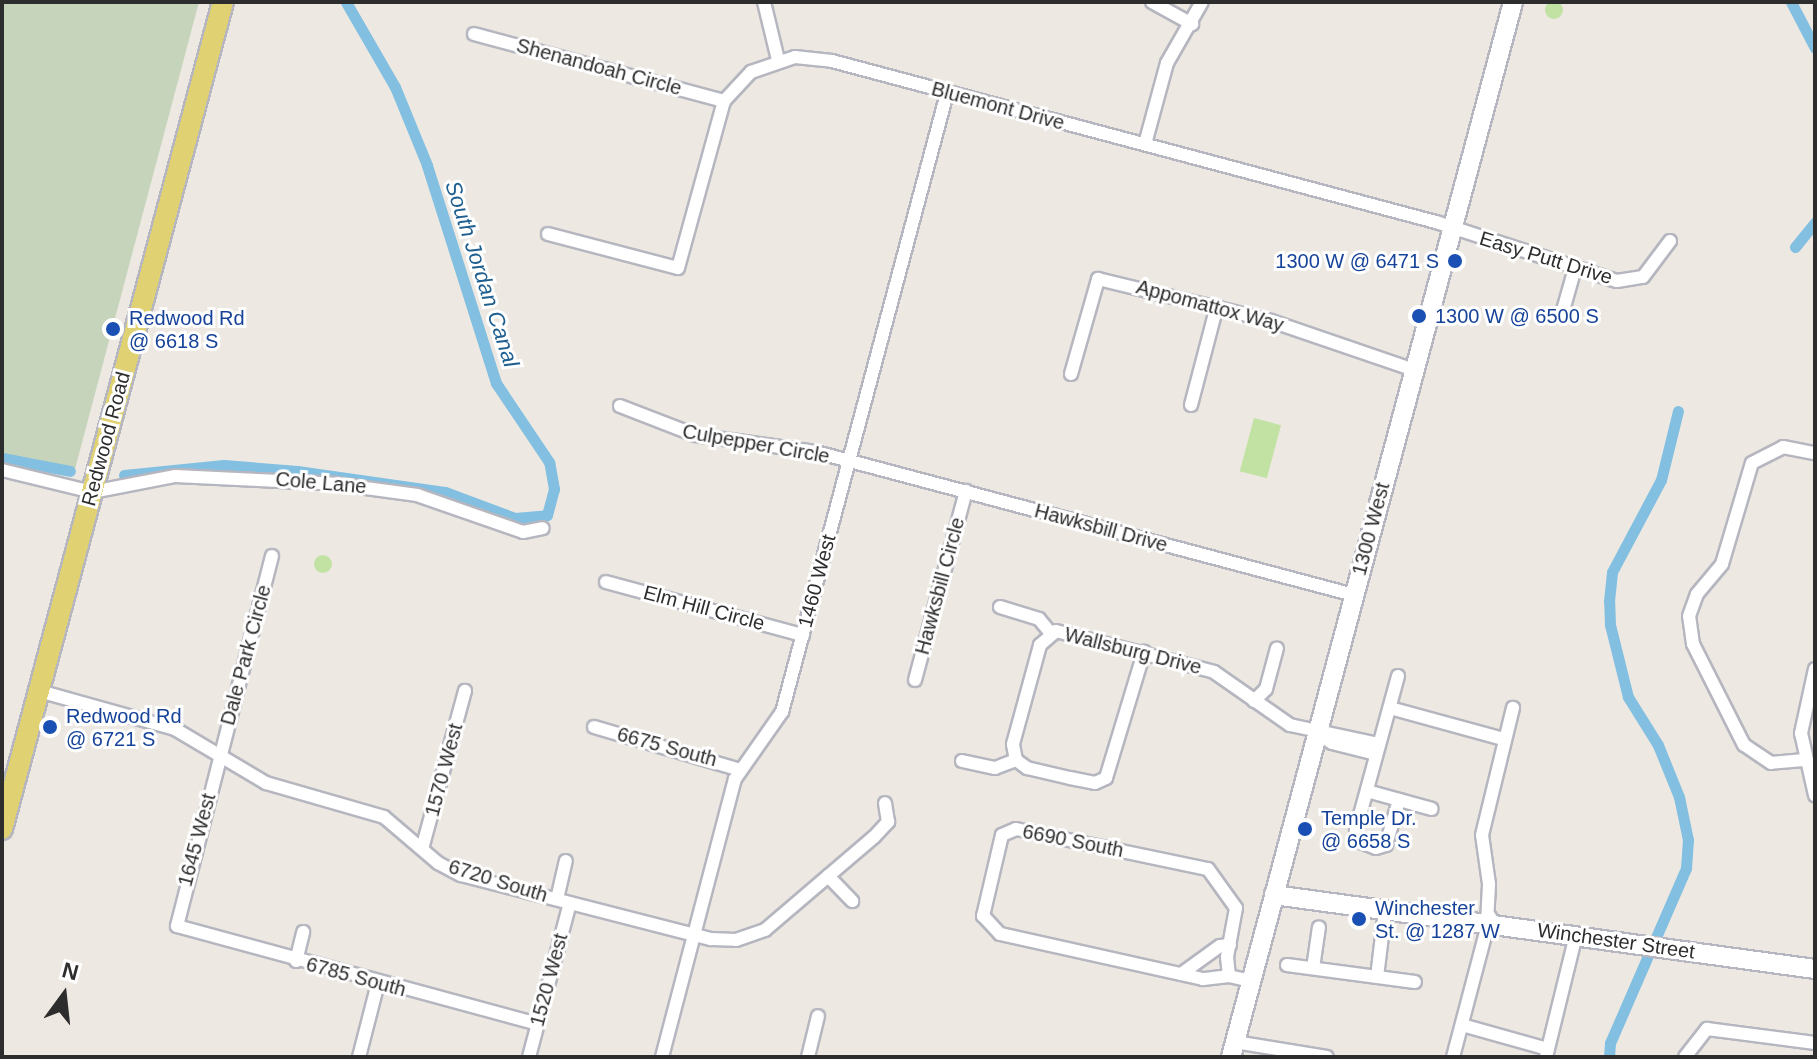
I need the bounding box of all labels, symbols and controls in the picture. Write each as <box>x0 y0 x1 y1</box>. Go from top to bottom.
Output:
street label: Shenandoah Circle <box>514 33 684 101</box>
street label: Bluemont Drive <box>929 77 1067 135</box>
water label: South Jordan Canal <box>439 177 525 371</box>
street label: Easy Putt Drive <box>1477 226 1615 290</box>
place label: 1300 W @ 6471 S <box>1275 249 1439 273</box>
marker: 1300 W @ 6471 S <box>1446 252 1464 270</box>
street label: Appomattox Way <box>1134 275 1286 337</box>
place label: 1300 W @ 6500 S <box>1435 304 1599 328</box>
place label: Redwood Rd @ 6618 S <box>129 306 245 353</box>
marker: 1300 W @ 6500 S <box>1410 307 1428 325</box>
marker: Redwood Rd @ 6618 S <box>104 320 122 338</box>
street label: Redwood Road <box>77 369 135 509</box>
street label: Culpepper Circle <box>681 419 831 469</box>
street label: Cole Lane <box>275 467 367 499</box>
street label: 1300 West <box>1347 480 1395 578</box>
street label: Hawksbill Drive <box>1032 499 1170 557</box>
street label: Hawksbill Circle <box>910 515 970 657</box>
street label: 1460 West <box>793 532 841 630</box>
street label: Elm Hill Circle <box>641 580 767 636</box>
street label: Dale Park Circle <box>216 582 276 728</box>
street label: Wallsburg Drive <box>1062 622 1204 680</box>
place label: Redwood Rd @ 6721 S <box>66 704 182 751</box>
marker: Redwood Rd @ 6721 S <box>41 718 59 736</box>
street label: 1570 West <box>420 721 468 819</box>
street label: 6675 South <box>614 722 720 772</box>
street label: 1645 West <box>173 791 221 889</box>
place label: Temple Dr. @ 6658 S <box>1321 806 1417 853</box>
street label: 6690 South <box>1020 819 1126 863</box>
marker: Temple Dr. @ 6658 S <box>1296 820 1314 838</box>
street label: 6720 South <box>446 855 550 907</box>
place label: Winchester St. @ 1287 W <box>1375 896 1500 943</box>
marker: Winchester St. @ 1287 W <box>1350 910 1368 928</box>
street label: Winchester Street <box>1536 918 1696 964</box>
street label: 1520 West <box>525 931 573 1029</box>
street label: 6785 South <box>303 952 409 1002</box>
north arrow <box>24 955 104 1035</box>
text: N <box>59 957 81 985</box>

